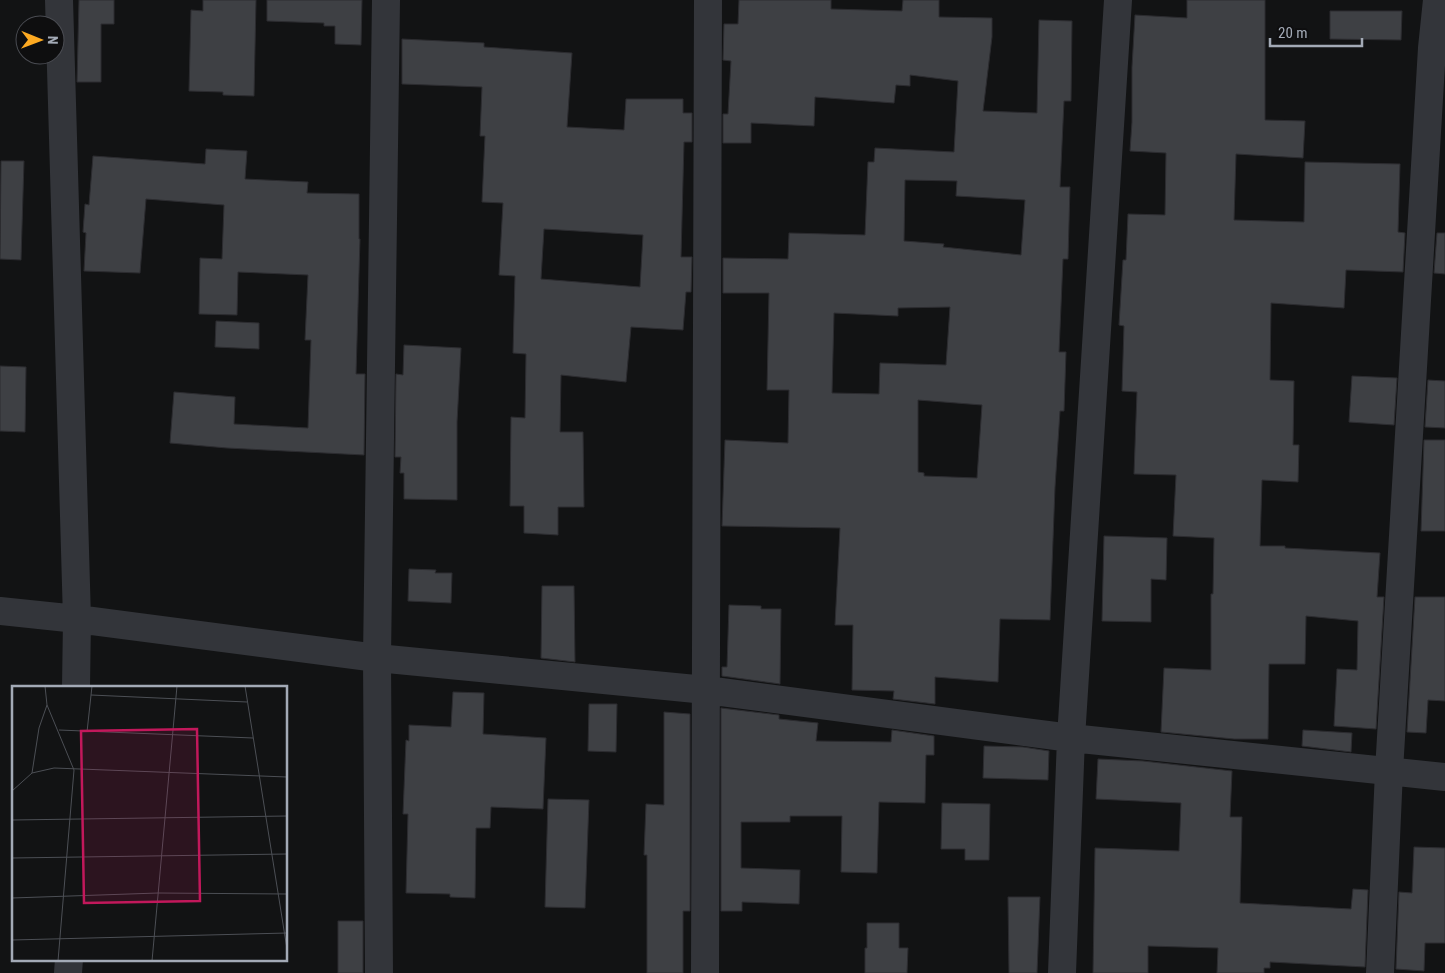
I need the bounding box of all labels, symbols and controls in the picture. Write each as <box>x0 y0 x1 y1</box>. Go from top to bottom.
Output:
north arrow <box>15 15 65 65</box>
scale bar <box>1270 15 1362 47</box>
text: 20 m <box>1278 24 1308 42</box>
text: N <box>45 36 61 45</box>
inset map <box>12 686 288 960</box>

